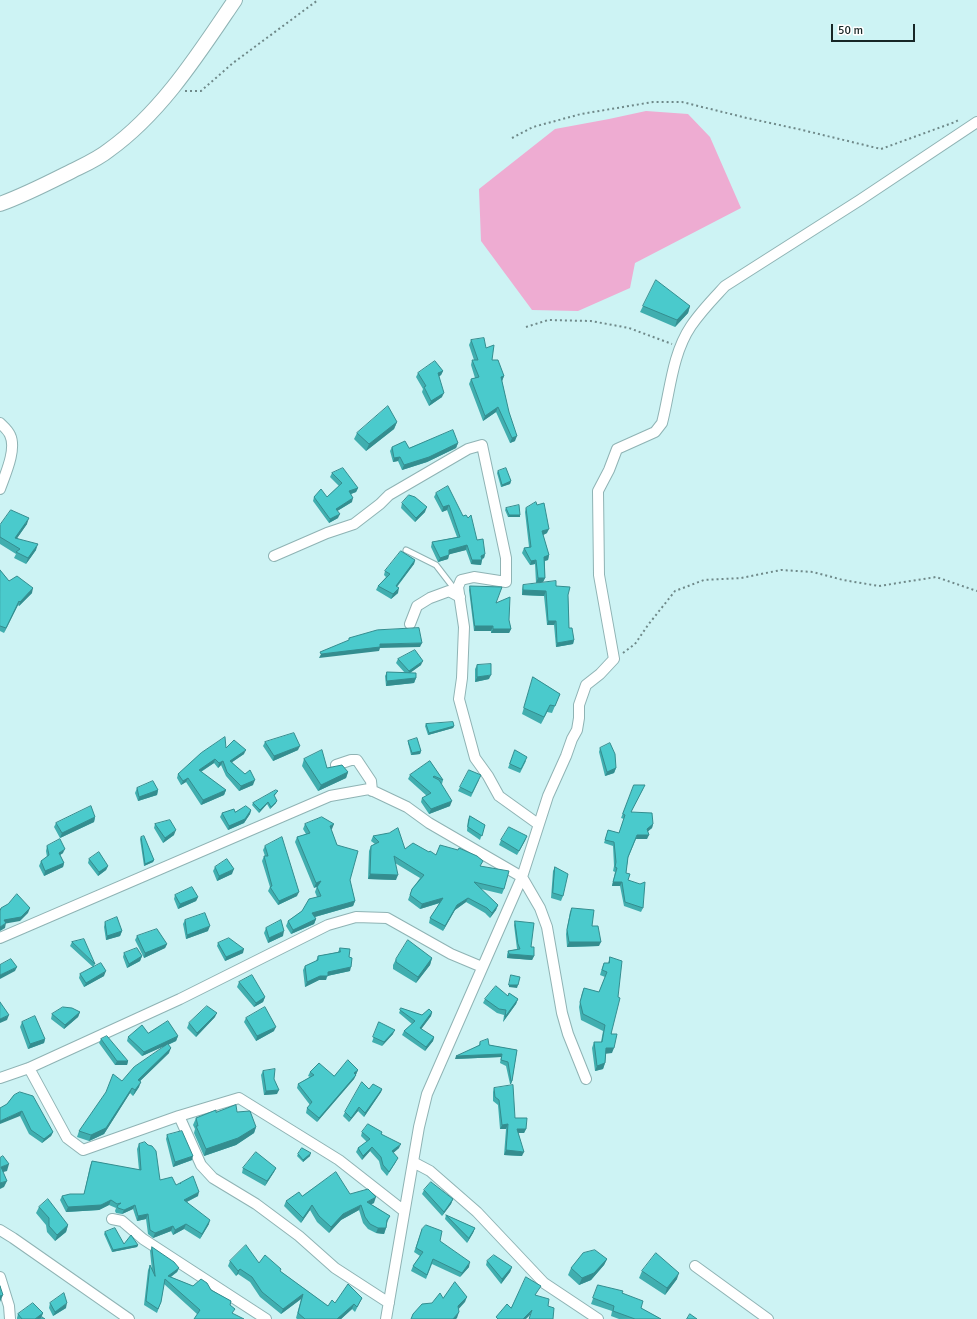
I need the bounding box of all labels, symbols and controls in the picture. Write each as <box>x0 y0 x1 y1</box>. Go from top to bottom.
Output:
scale bar <box>833 16 917 42</box>
text: 50 m <box>838 23 863 38</box>

